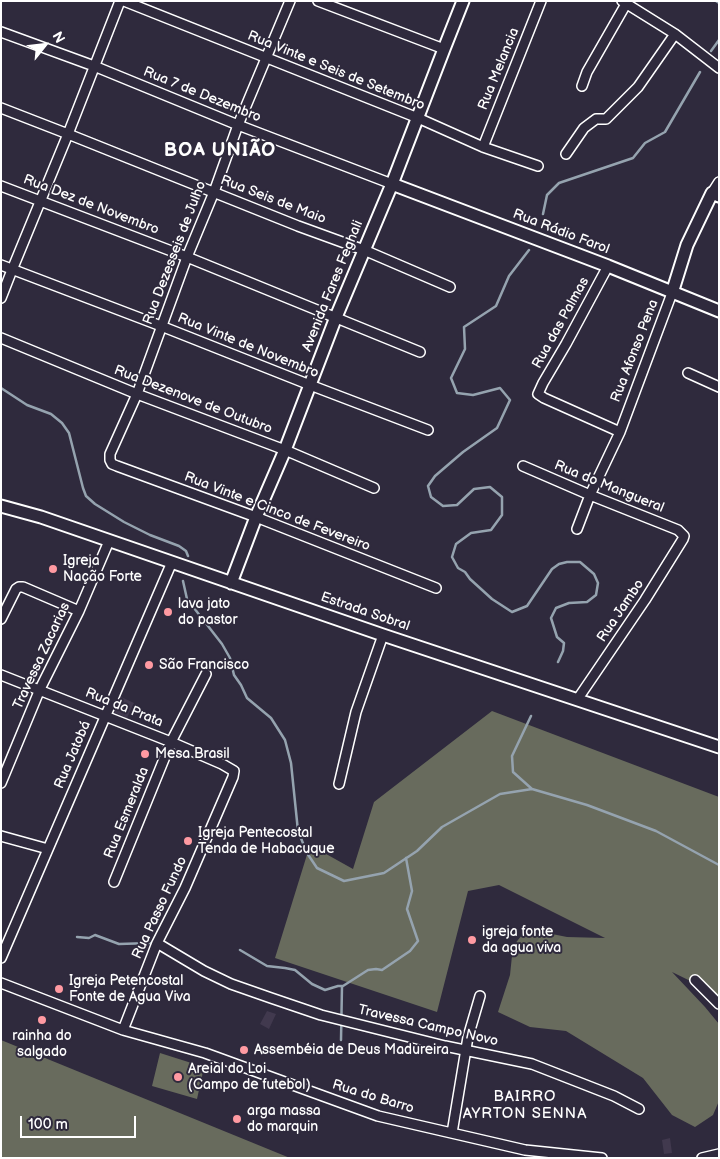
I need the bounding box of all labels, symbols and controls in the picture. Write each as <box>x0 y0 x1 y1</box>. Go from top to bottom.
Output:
north arrow <box>20 20 70 70</box>
street label: Rua Melancia <box>475 25 523 113</box>
street label: Rua Vinte e Seis de Setembro <box>245 28 427 114</box>
text: N <box>49 29 69 46</box>
street label: Rua 7 de Dezembro <box>141 64 263 126</box>
district label: BOA UNIÃO <box>163 140 277 162</box>
street label: Rua Dez de Novembro <box>21 171 161 239</box>
street label: Rua Seis de Maio <box>218 172 328 228</box>
street label: Rua Dezesseis de Julho <box>140 179 210 327</box>
street label: Rua Rádio Farol <box>510 206 612 258</box>
street label: Avenida Fares Feghali <box>299 218 367 354</box>
street label: Rua das Palmas <box>529 274 593 372</box>
street label: Rua Afonso Pena <box>608 297 662 405</box>
street label: Rua Vinte de Novembro <box>175 310 321 382</box>
street label: Rua Dezenove de Outubro <box>111 362 275 438</box>
street label: Rua do Mangueral <box>552 457 666 517</box>
street label: Rua Vinte e Cinco de Fevereiro <box>182 469 372 555</box>
place label: Igreja Nação Forte <box>63 553 142 586</box>
marker: Igreja Nação Forte <box>47 563 59 575</box>
street label: Rua Jambo <box>594 576 648 646</box>
street label: Estrada Sobral <box>318 589 412 635</box>
place label: lava jato do pastor <box>178 596 238 628</box>
street label: Travessa Zacarias <box>10 600 74 712</box>
marker: lava jato do pastor <box>162 606 174 618</box>
place label: São Francisco <box>159 657 249 673</box>
marker: São Francisco <box>143 659 155 671</box>
street label: Rua da Prata <box>83 685 165 731</box>
street label: Rua Jatobá <box>51 719 95 791</box>
place label: Mesa Brasil <box>155 746 230 762</box>
marker: Mesa Brasil <box>139 748 151 760</box>
street label: Rua Esmeralda <box>101 765 153 861</box>
place label: Igreja Pentecostal Tenda de Habacuque <box>198 825 334 858</box>
marker: Igreja Pentecostal Tenda de Habacuque <box>182 835 194 847</box>
street label: Rua Passo Fundo <box>129 854 191 962</box>
place label: igreja fonte da agua viva <box>482 924 561 956</box>
marker: igreja fonte da agua viva <box>466 934 478 946</box>
place label: Igreja Petencostal Fonte de Água Viva <box>69 973 191 1006</box>
marker: Igreja Petencostal Fonte de Água Viva <box>53 983 65 995</box>
street label: Travessa Campo Novo <box>356 1002 500 1050</box>
marker: rainha do salgado <box>36 1014 48 1026</box>
place label: rainha do salgado <box>12 1028 72 1060</box>
place label: Assembéia de Deus Madureira <box>254 1042 449 1058</box>
marker: Assembéia de Deus Madureira <box>238 1044 250 1056</box>
place label: Areial do Loi (Campo de futebol) <box>188 1061 311 1094</box>
marker: Areial do Loi (Campo de futebol) <box>172 1071 184 1083</box>
street label: Rua do Barro <box>330 1077 416 1117</box>
district label: BAIRRO AYRTON SENNA <box>461 1088 589 1123</box>
place label: arga massa do marquin <box>247 1103 321 1136</box>
scale bar <box>22 1106 139 1138</box>
marker: arga massa do marquin <box>231 1113 243 1125</box>
text: 100 m <box>28 1115 68 1134</box>

